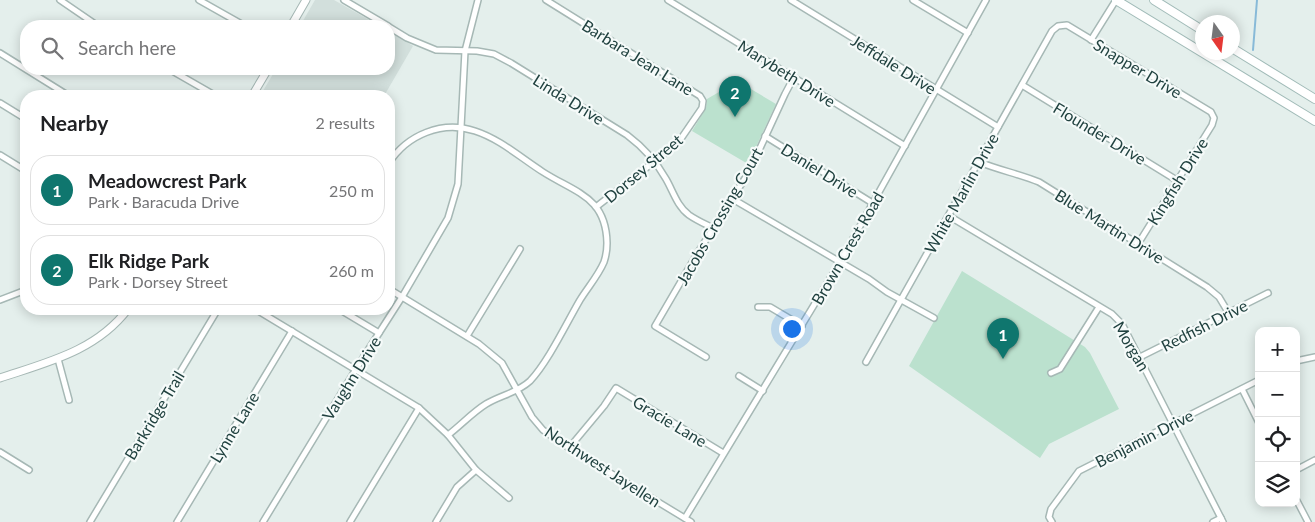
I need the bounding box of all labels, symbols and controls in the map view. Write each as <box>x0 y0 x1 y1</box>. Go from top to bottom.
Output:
street label: Barbara Jean Lane <box>579 15 697 99</box>
north arrow <box>1195 15 1240 60</box>
search box <box>20 20 395 75</box>
street label: Jeffdale Drive <box>848 30 940 98</box>
icon: search <box>38 34 66 62</box>
street label: Snapper Drive <box>1090 34 1186 102</box>
text: Search here <box>78 36 176 59</box>
street label: Marybeth Drive <box>735 36 839 110</box>
street label: Linda Drive <box>530 70 608 128</box>
pin: 2 <box>719 76 751 117</box>
street label: Flounder Drive <box>1050 98 1150 168</box>
text: Nearby <box>40 110 108 135</box>
text: 2 results <box>315 113 375 132</box>
street label: Dorsey Street <box>600 130 686 206</box>
street label: White Marlin Drive <box>920 130 1002 256</box>
street label: Kingfish Drive <box>1143 134 1211 228</box>
street label: Daniel Drive <box>778 139 862 201</box>
street label: Jacobs Crossing Court <box>672 144 766 288</box>
text: Meadowcrest Park <box>88 169 247 192</box>
text: 1 <box>52 181 62 200</box>
text: 250 m <box>329 181 374 200</box>
street label: Blue Martin Drive <box>1052 185 1168 267</box>
street label: Brown Crest Road <box>807 188 887 308</box>
text: Park · Baracuda Drive <box>88 192 239 211</box>
text: Elk Ridge Park <box>88 249 209 272</box>
text: 2 <box>52 261 62 280</box>
text: 260 m <box>329 261 374 280</box>
text: Park · Dorsey Street <box>88 272 228 291</box>
street label: Redfish Drive <box>1158 295 1250 355</box>
your location <box>779 316 805 342</box>
pin: 1 <box>987 318 1019 359</box>
street label: Morgan <box>1110 318 1154 374</box>
map controls <box>1255 327 1300 507</box>
button: + <box>1255 327 1300 372</box>
street label: Vaughn Drive <box>318 333 384 423</box>
street label: Barkridge Trail <box>120 367 188 463</box>
button: − <box>1255 372 1300 417</box>
street label: Lynne Lane <box>206 388 262 466</box>
street label: Gracie Lane <box>630 392 710 450</box>
street label: Benjamin Drive <box>1092 405 1196 471</box>
button: locate <box>1255 417 1300 462</box>
street label: Northwest Jayellen <box>542 421 664 511</box>
button: layers <box>1255 462 1300 507</box>

